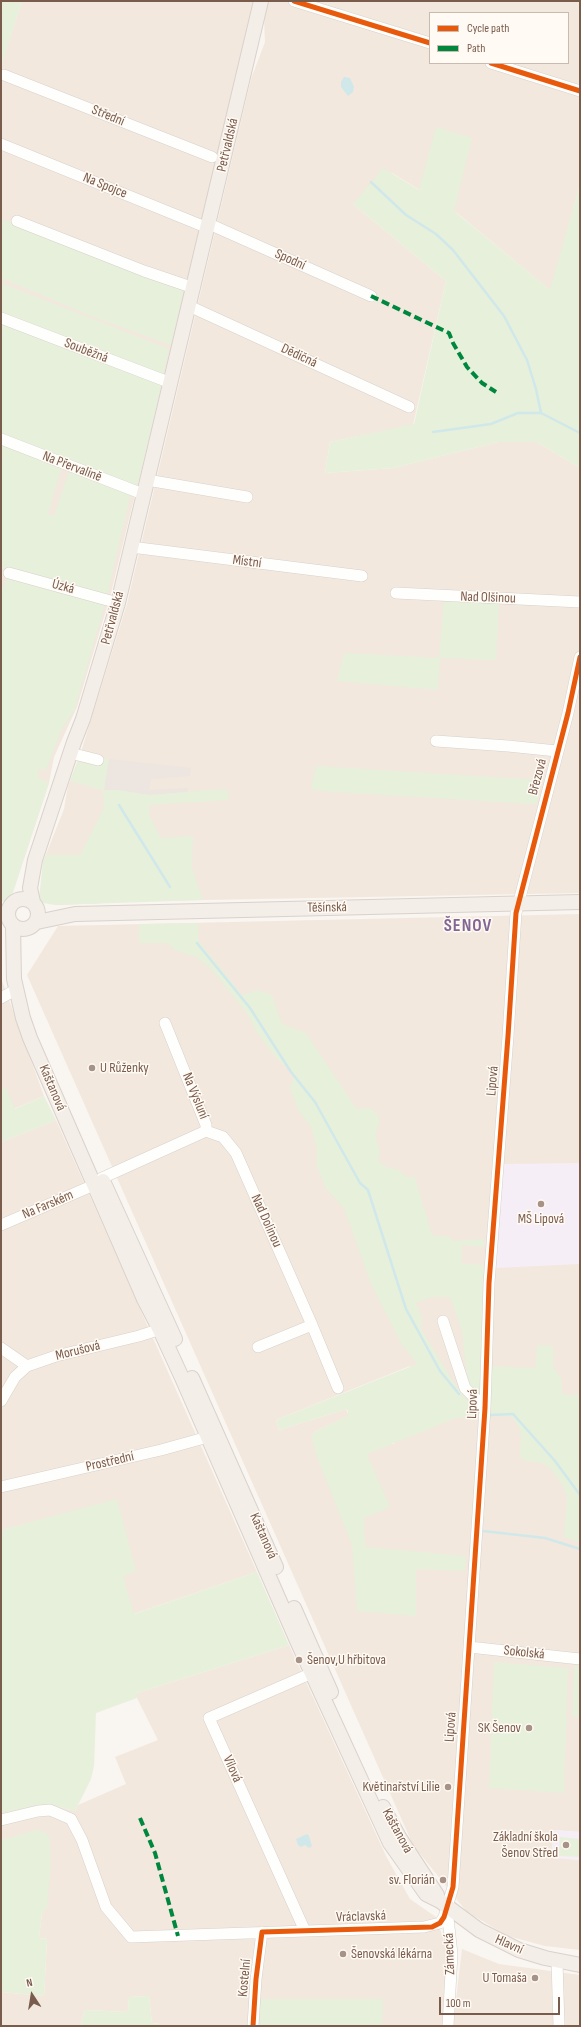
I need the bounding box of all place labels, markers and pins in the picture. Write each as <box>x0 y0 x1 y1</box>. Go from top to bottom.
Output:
place label: U Růženky <box>100 1060 149 1076</box>
marker: U Růženky <box>87 1063 97 1073</box>
marker: MŠ Lipová <box>536 1199 546 1209</box>
place label: MŠ Lipová <box>518 1211 564 1227</box>
place label: Šenov,U hřbitova <box>307 1652 386 1668</box>
marker: Šenov,U hřbitova <box>294 1655 304 1665</box>
place label: SK Šenov <box>478 1720 521 1736</box>
marker: SK Šenov <box>524 1723 534 1733</box>
place label: Květinařství Lilie <box>363 1779 440 1795</box>
marker: Květinařství Lilie <box>443 1782 453 1792</box>
place label: Základní škola Šenov Střed <box>493 1829 558 1862</box>
marker: Základní škola Šenov Střed <box>561 1840 571 1850</box>
place label: sv. Florián <box>389 1872 435 1888</box>
marker: sv. Florián <box>438 1875 448 1885</box>
place label: Šenovská lékárna <box>351 1946 432 1962</box>
marker: Šenovská lékárna <box>338 1949 348 1959</box>
place label: U Tomaša <box>483 1970 527 1986</box>
marker: U Tomaša <box>530 1973 540 1983</box>

